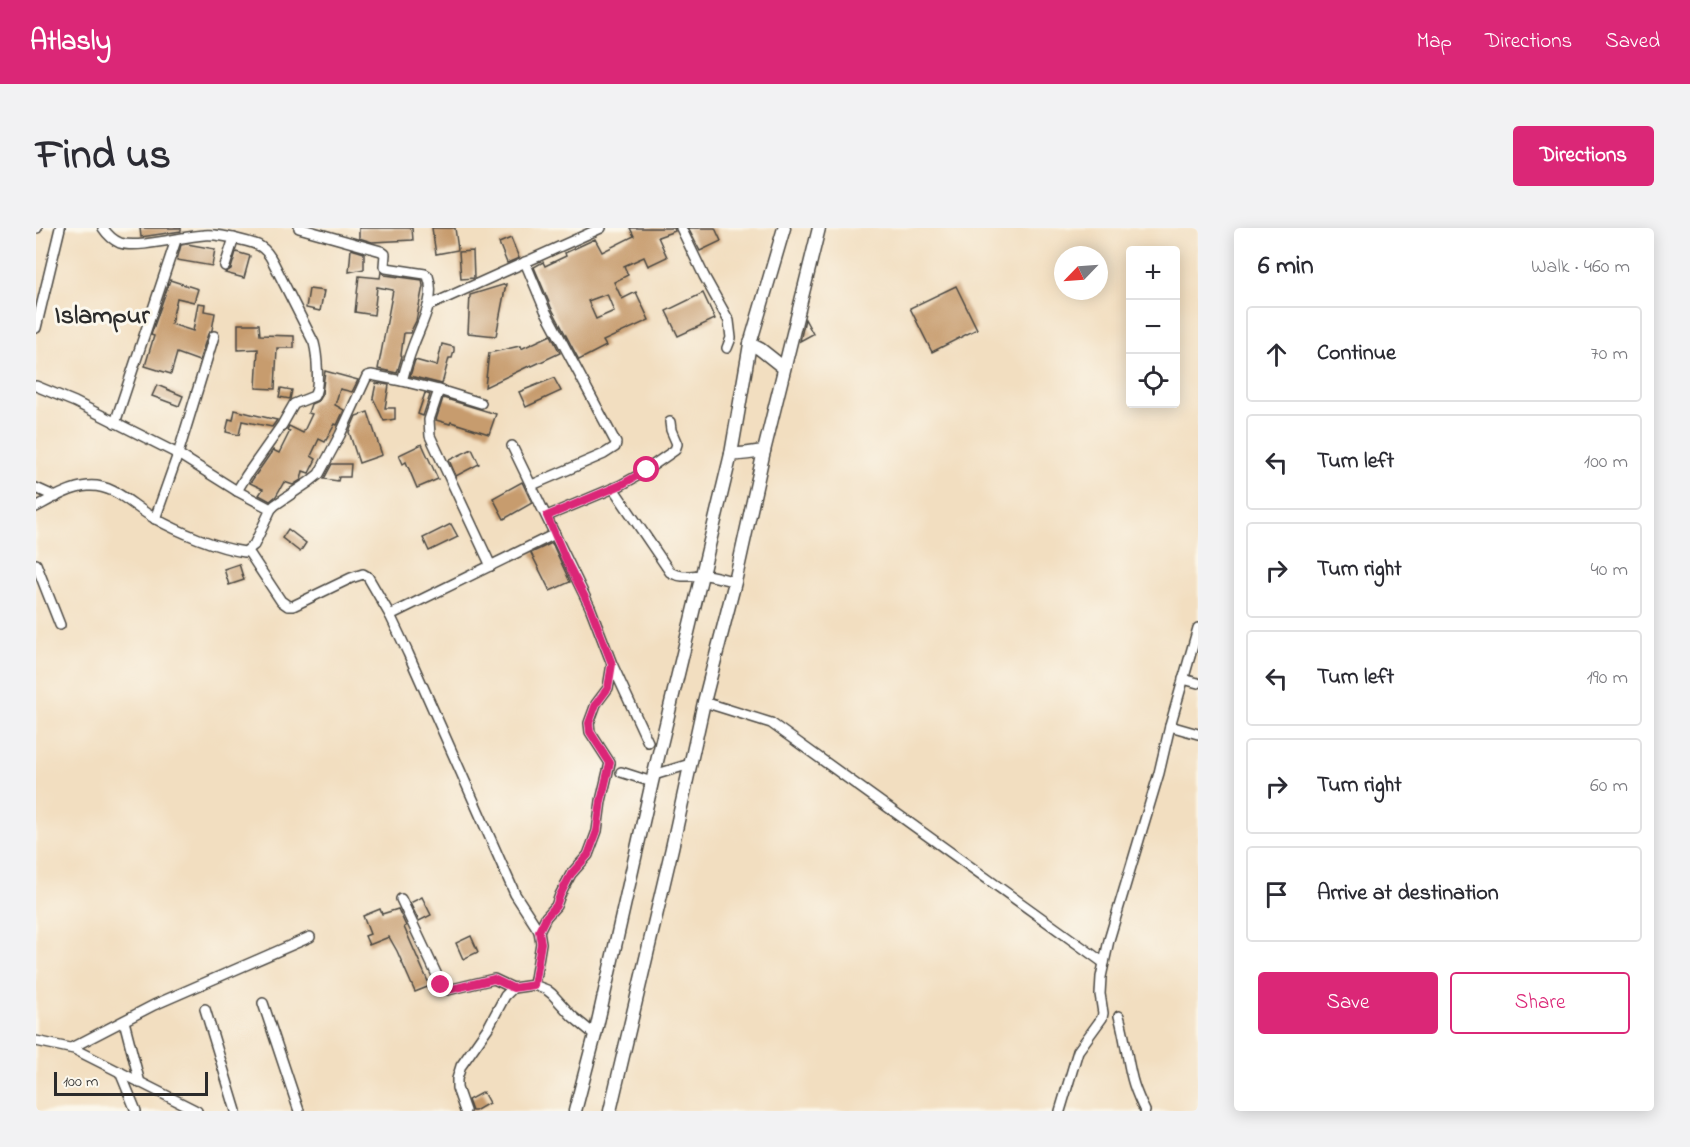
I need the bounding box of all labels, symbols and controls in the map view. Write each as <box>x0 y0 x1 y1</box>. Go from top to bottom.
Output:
text: Atlasly <box>30 22 111 63</box>
text: Map <box>1416 27 1452 57</box>
text: Directions <box>1485 27 1572 57</box>
text: Saved <box>1605 27 1660 57</box>
text: Find us <box>36 126 171 187</box>
button: Directions <box>1513 126 1654 186</box>
north arrow <box>1054 246 1108 300</box>
map controls <box>1126 246 1180 408</box>
button: + <box>1126 246 1180 300</box>
text: 6 min <box>1258 248 1314 286</box>
text: Walk · 460 m <box>1531 253 1630 282</box>
district label: Islampur <box>55 298 150 336</box>
button: − <box>1126 300 1180 354</box>
icon: ahead <box>1260 338 1293 371</box>
text: Continue <box>1317 338 1396 370</box>
text: 70 m <box>1591 340 1628 369</box>
button: locate <box>1126 354 1180 408</box>
icon: left <box>1260 446 1293 479</box>
text: Turn left <box>1317 446 1394 478</box>
text: 100 m <box>1584 448 1628 477</box>
route start <box>633 456 659 482</box>
icon: right <box>1260 554 1293 587</box>
text: Turn right <box>1317 554 1402 586</box>
text: 40 m <box>1591 556 1628 585</box>
icon: left <box>1260 662 1293 695</box>
text: Turn left <box>1317 662 1394 694</box>
text: 190 m <box>1586 664 1628 693</box>
icon: right <box>1260 770 1293 803</box>
text: Turn right <box>1317 770 1402 802</box>
text: 60 m <box>1590 772 1628 801</box>
icon: arrive <box>1260 878 1293 911</box>
text: Arrive at destination <box>1317 878 1499 910</box>
route end <box>427 971 453 997</box>
button: Save <box>1258 972 1438 1034</box>
button: Share <box>1450 972 1630 1034</box>
scale bar <box>54 1069 208 1096</box>
text: 100 m <box>63 1070 98 1094</box>

